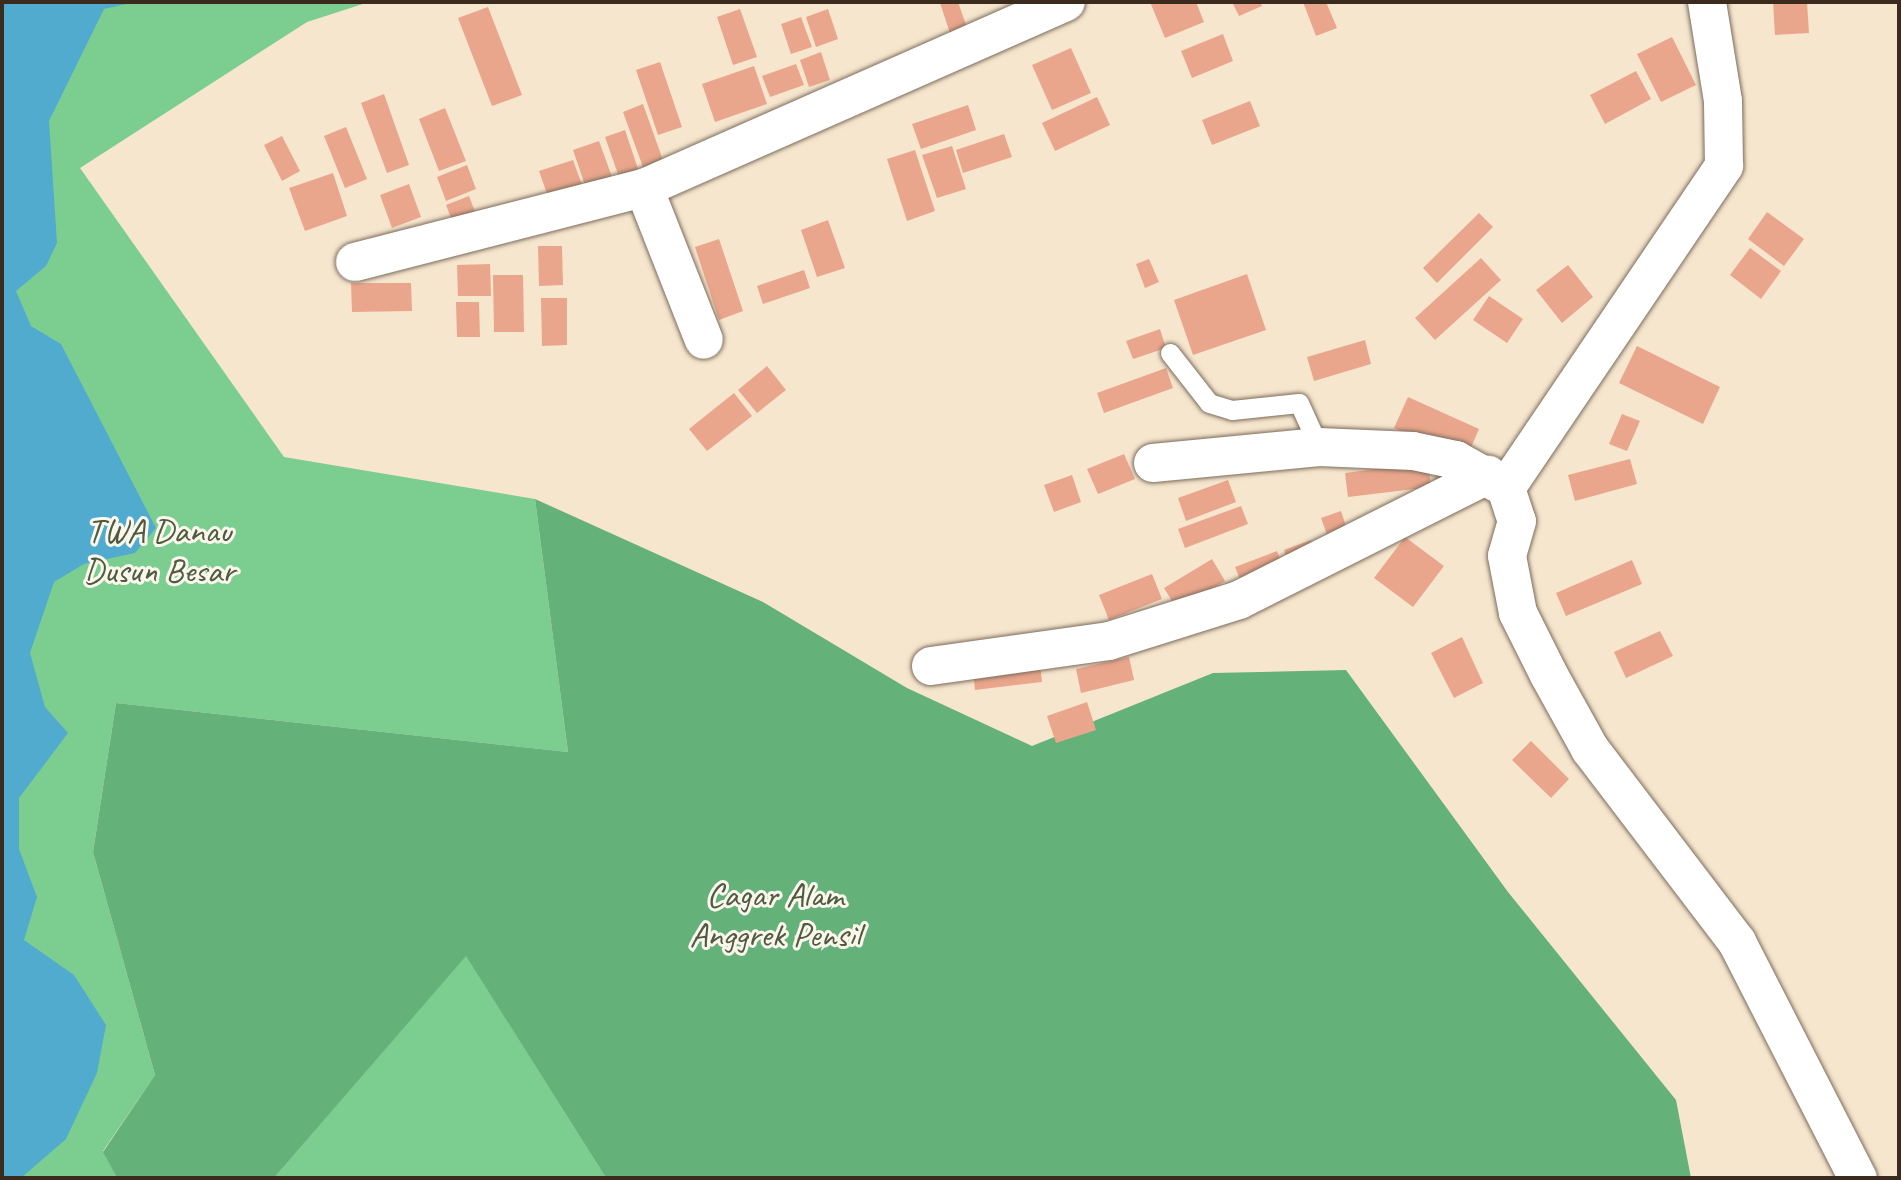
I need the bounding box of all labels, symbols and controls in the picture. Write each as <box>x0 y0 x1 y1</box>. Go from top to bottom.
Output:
park label: TWA Danau Dusun Besar <box>84 510 234 592</box>
park label: Cagar Alam Anggrek Pensil <box>690 874 860 956</box>

